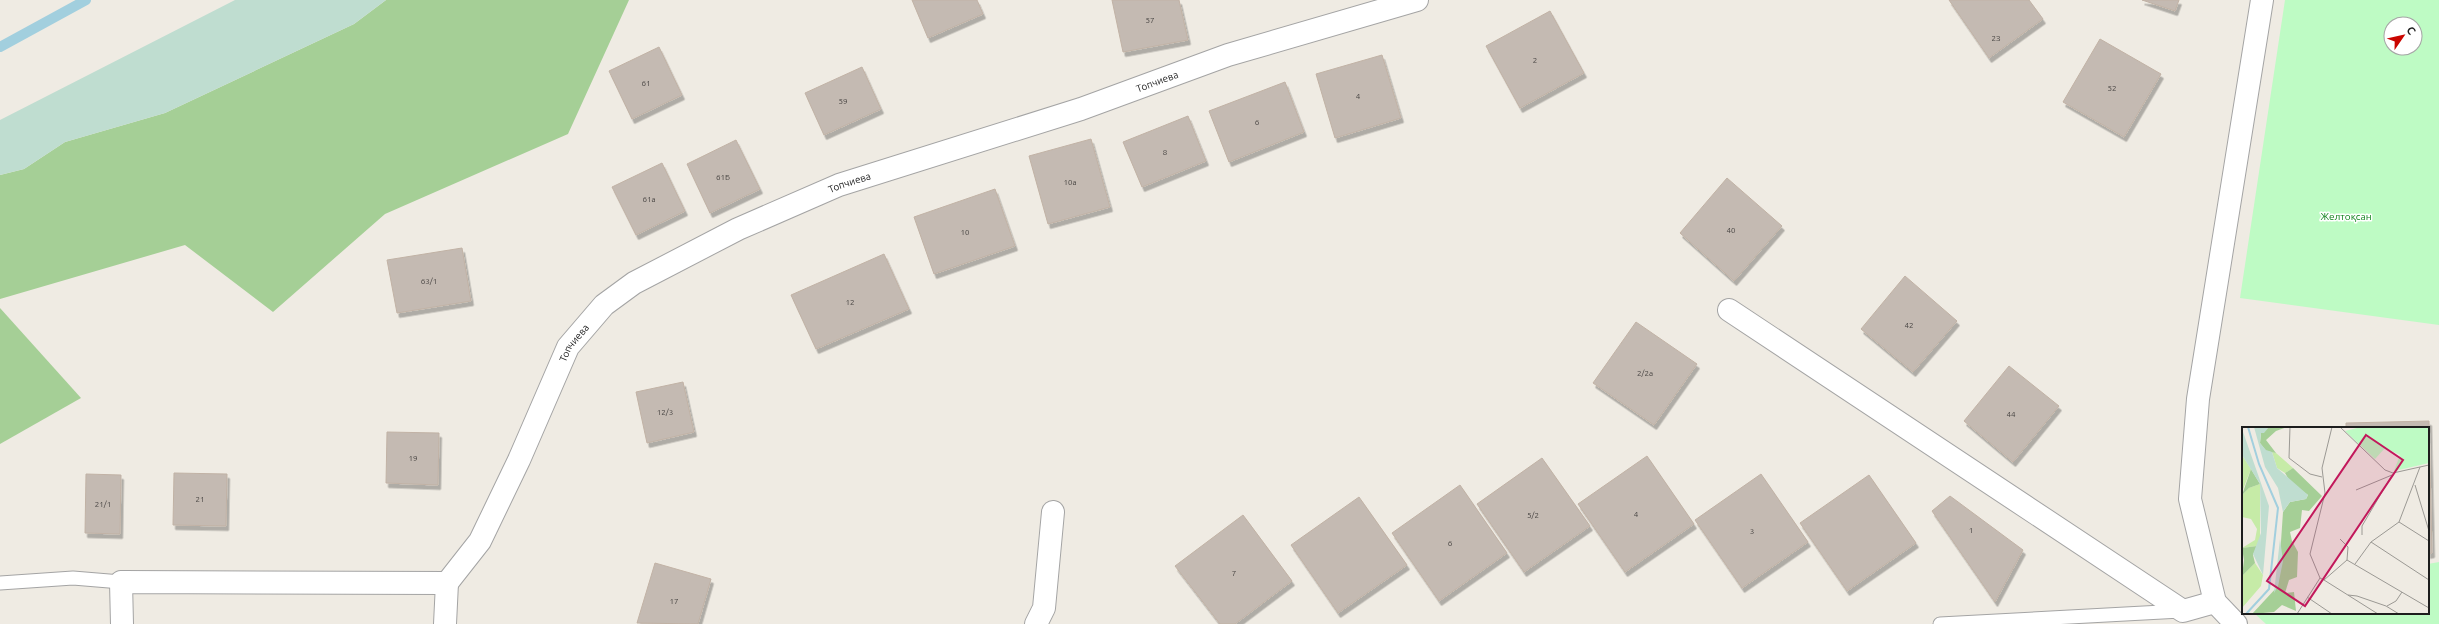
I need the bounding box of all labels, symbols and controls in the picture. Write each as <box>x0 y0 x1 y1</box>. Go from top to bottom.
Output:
house number: 57 <box>1145 16 1155 25</box>
north arrow <box>2383 16 2423 56</box>
text: С <box>2404 24 2418 37</box>
house number: 2З <box>1992 34 2001 43</box>
house number: 2 <box>1533 56 1537 65</box>
street label: Топчиева <box>1135 69 1180 94</box>
house number: 61 <box>641 79 651 88</box>
house number: 52 <box>2107 84 2117 93</box>
house number: 4 <box>1356 92 1361 101</box>
house number: 59 <box>838 97 848 106</box>
house number: 6 <box>1255 118 1260 127</box>
house number: 8 <box>1163 148 1168 157</box>
street label: Топчиева <box>827 170 872 195</box>
house number: 61Б <box>716 173 730 182</box>
house number: 10а <box>1063 178 1077 187</box>
house number: 61а <box>642 195 656 204</box>
park label: Желтоқсан <box>2320 211 2372 222</box>
house number: 40 <box>1726 226 1736 235</box>
house number: 10 <box>960 228 970 237</box>
house number: 63/1 <box>421 277 437 286</box>
house number: 12 <box>845 298 855 307</box>
house number: 42 <box>1904 321 1914 330</box>
street label: Топчиева <box>557 322 591 364</box>
house number: 2/2а <box>1637 369 1653 378</box>
house number: 12/3 <box>657 408 673 417</box>
house number: 44 <box>2006 410 2016 419</box>
inset map <box>2242 427 2429 614</box>
house number: 19 <box>408 454 418 463</box>
house number: 21 <box>195 495 205 504</box>
house number: 21/1 <box>95 500 111 509</box>
house number: 4 <box>1634 510 1639 519</box>
house number: 5/2 <box>1527 511 1539 520</box>
house number: 1 <box>1969 526 1973 535</box>
house number: 3 <box>1750 527 1754 536</box>
house number: 6 <box>1448 539 1453 548</box>
house number: 7 <box>1232 569 1236 578</box>
house number: 17 <box>669 597 679 606</box>

